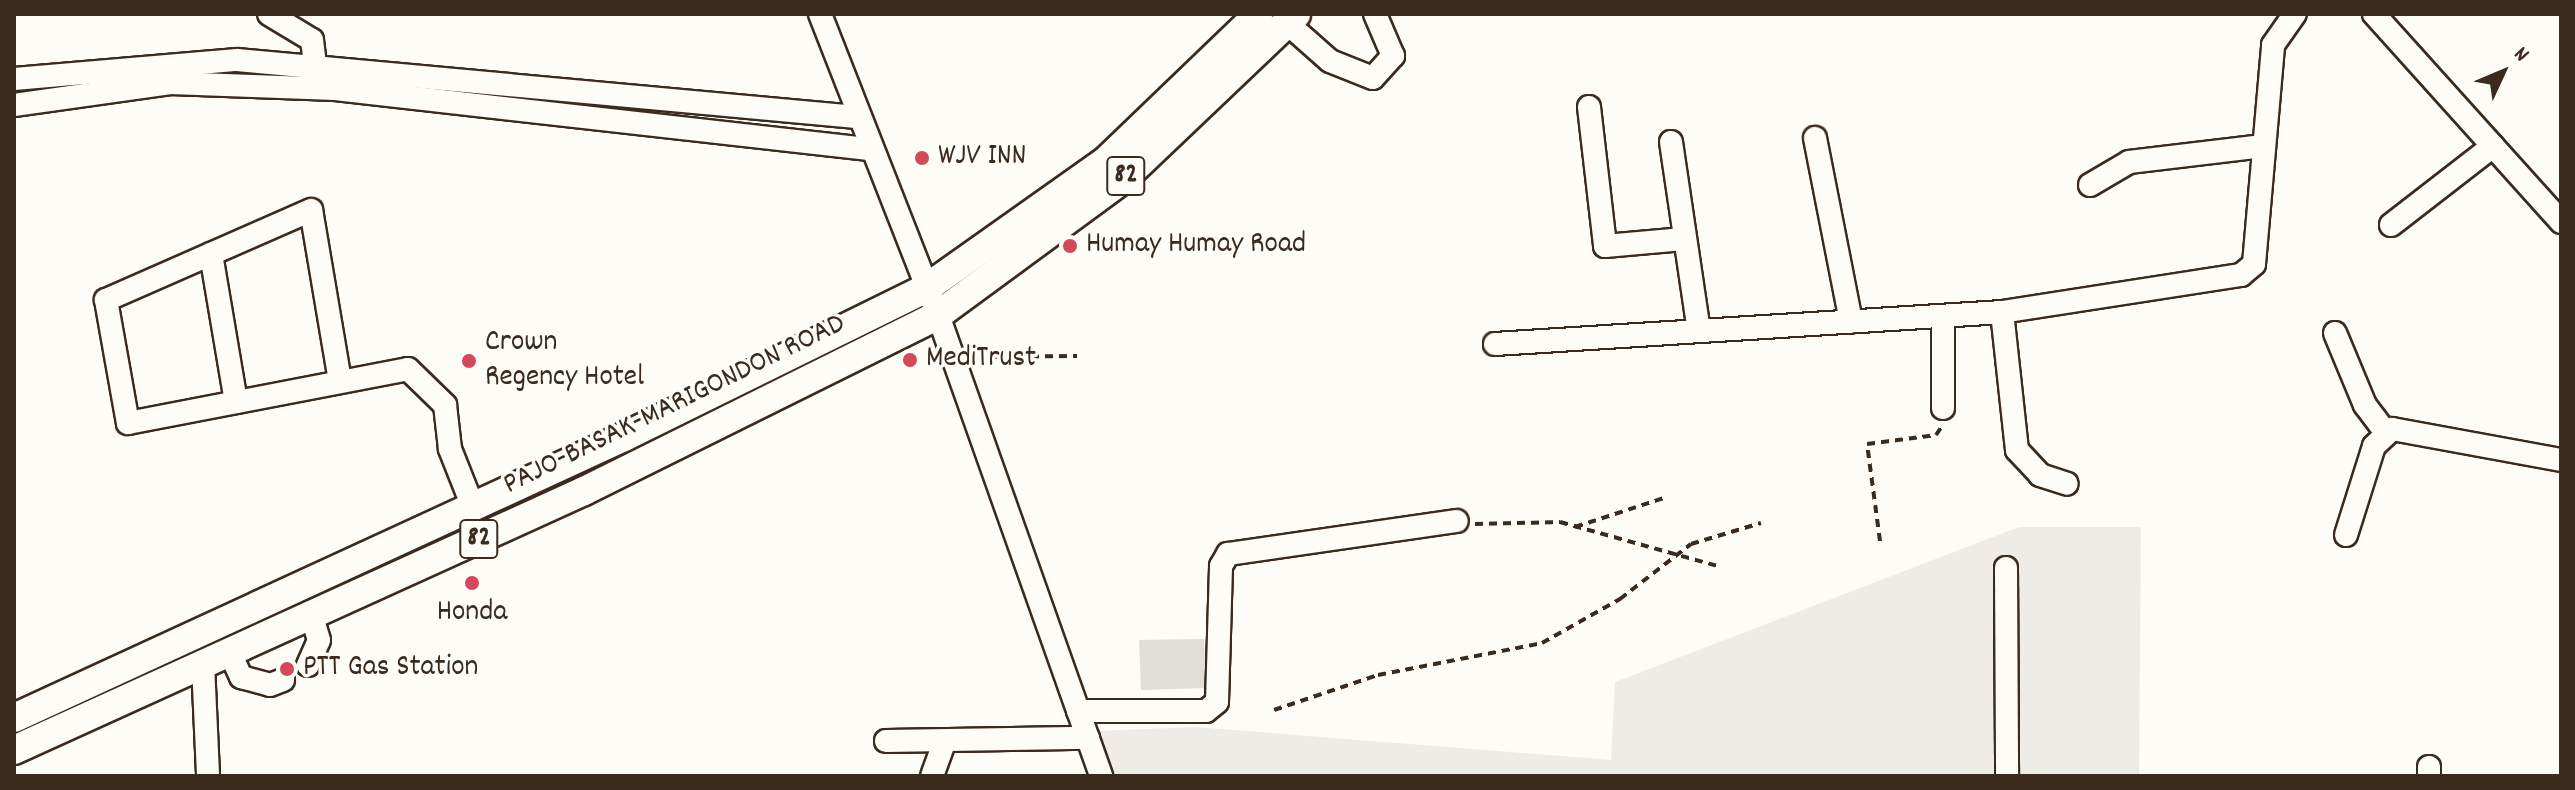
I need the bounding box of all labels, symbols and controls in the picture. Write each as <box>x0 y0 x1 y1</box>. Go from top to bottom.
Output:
north arrow <box>2463 32 2543 112</box>
text: N <box>2506 40 2536 70</box>
place label: WJV INN <box>938 140 1026 176</box>
marker: WJV INN <box>913 149 931 167</box>
road number: 82 <box>1106 152 1146 200</box>
place label: Humay Humay Road <box>1086 228 1306 264</box>
marker: Humay Humay Road <box>1061 237 1079 255</box>
street label: PAJO-BASAK-MARIGONDON ROAD <box>498 307 852 505</box>
place label: Crown Regency Hotel <box>485 326 644 396</box>
place label: MediTrust <box>926 342 1036 378</box>
marker: MediTrust <box>901 351 919 369</box>
marker: Crown Regency Hotel <box>460 352 478 370</box>
road number: 82 <box>459 515 499 563</box>
marker: Honda <box>463 574 481 592</box>
place label: Honda <box>437 596 507 632</box>
place label: PTT Gas Station <box>303 651 478 687</box>
marker: PTT Gas Station <box>278 660 296 678</box>

